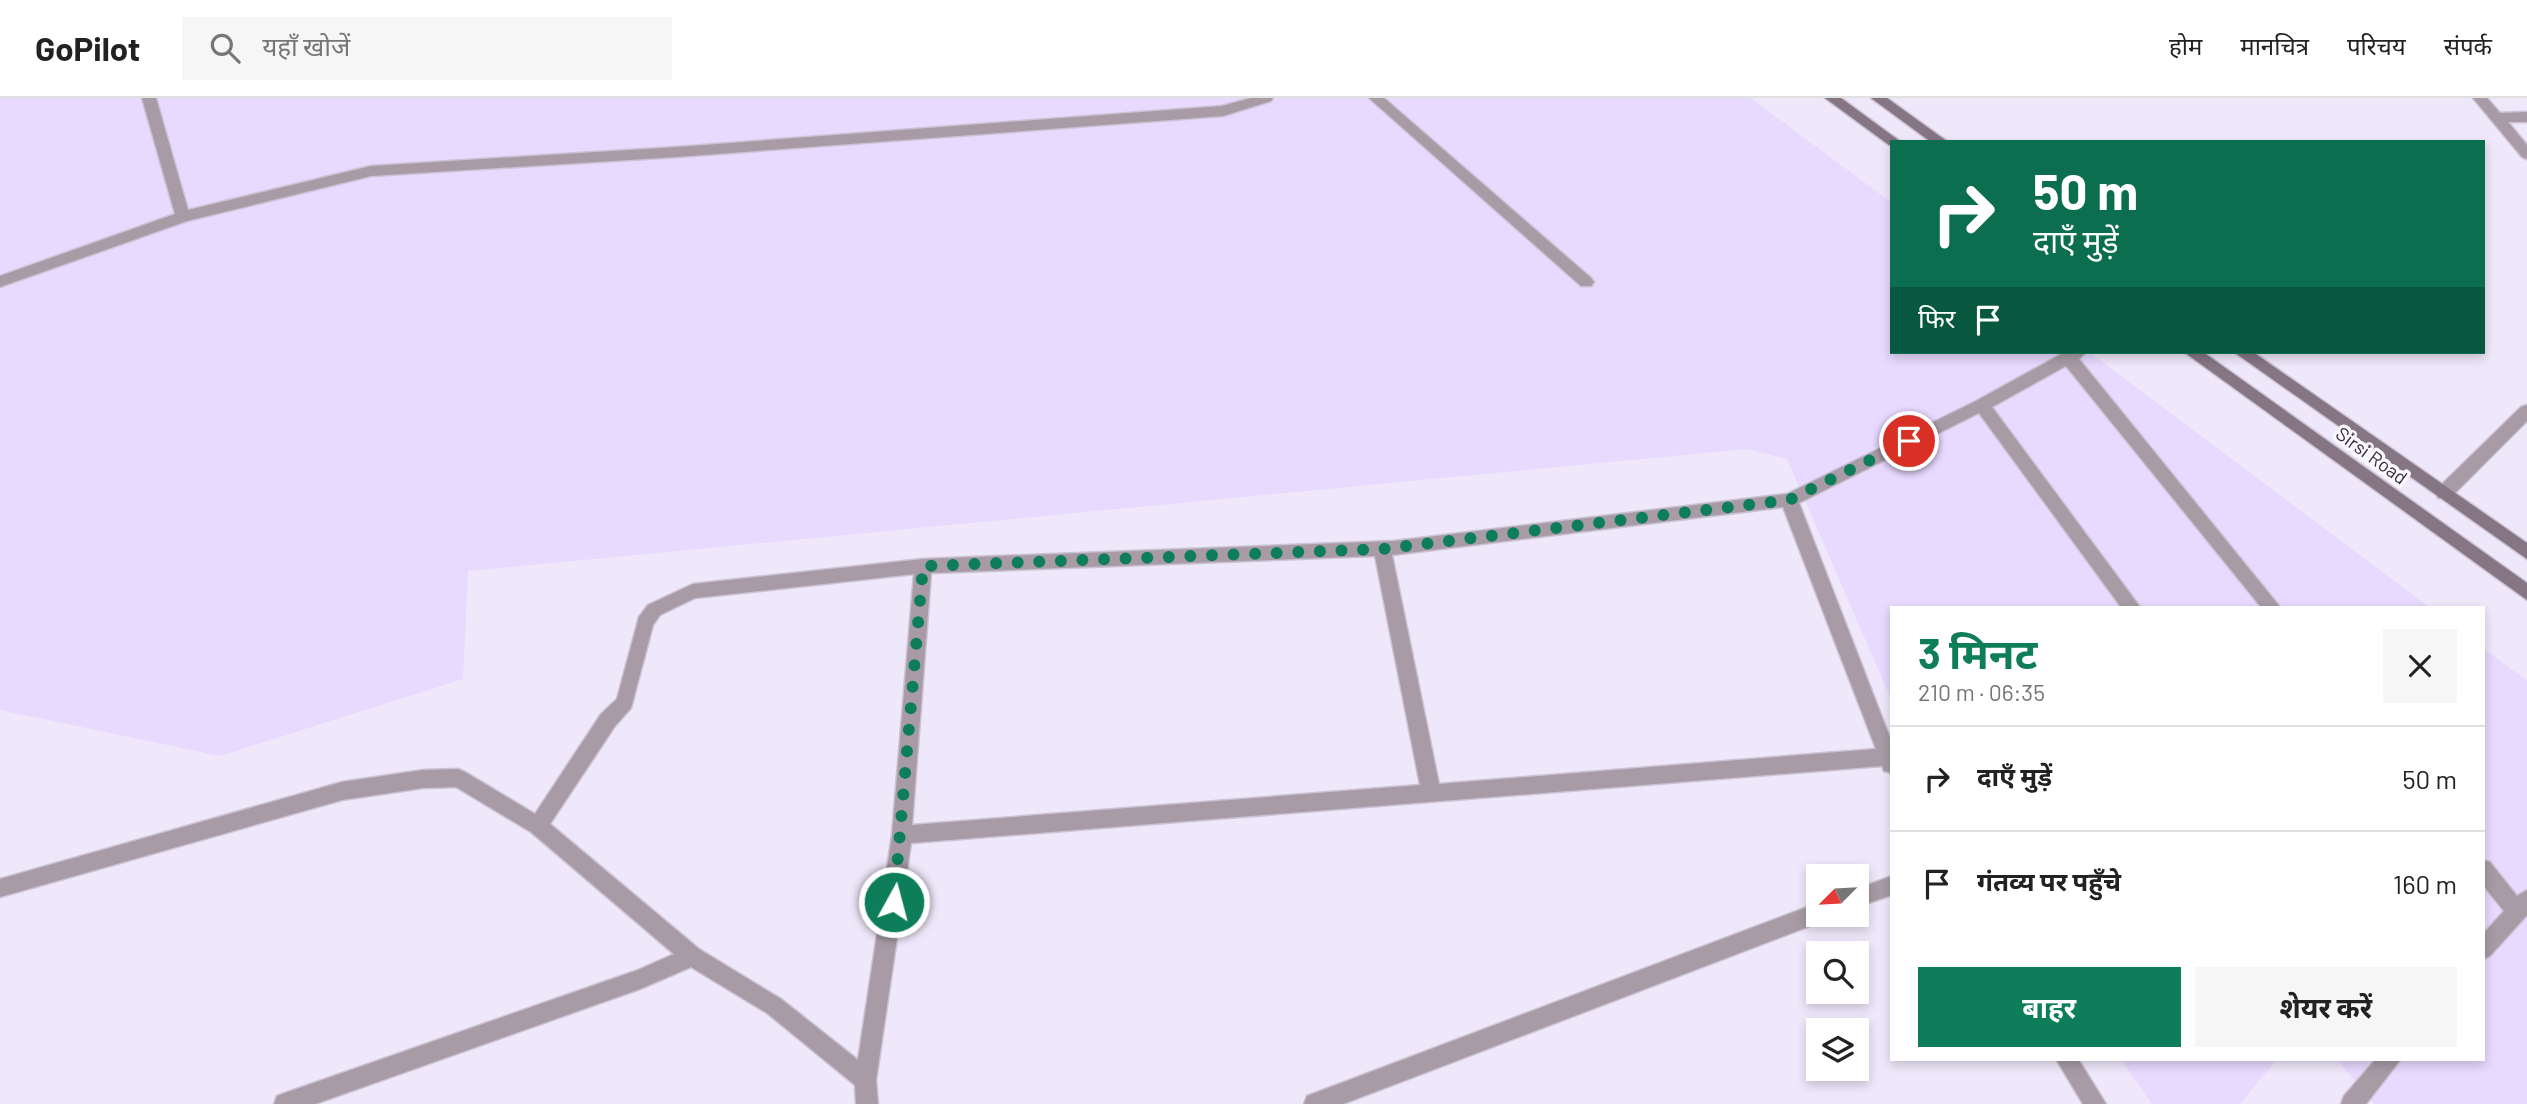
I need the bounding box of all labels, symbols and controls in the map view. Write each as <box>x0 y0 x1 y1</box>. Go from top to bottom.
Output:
search box <box>182 17 672 80</box>
text: GoPilot <box>35 28 140 68</box>
icon: search <box>206 29 244 67</box>
text: यहाँ खोजें <box>262 30 350 61</box>
text: होम <box>2169 31 2202 60</box>
text: मानचित्र <box>2240 31 2309 60</box>
text: परिचय <box>2347 31 2406 60</box>
text: संपर्क <box>2444 31 2492 60</box>
text: 50 m <box>2033 161 2138 220</box>
icon: right <box>1918 168 2009 259</box>
text: दाएँ मुड़ें <box>2033 221 2119 259</box>
icon: arrive <box>1969 301 2007 339</box>
text: फिर <box>1918 302 1955 333</box>
pin <box>1879 411 1939 471</box>
street label: Sirsi Road <box>2332 421 2412 489</box>
icon: arrive <box>1890 422 1928 460</box>
text: 3 मिनट <box>1918 627 2037 677</box>
button: close <box>2383 629 2457 703</box>
text: 210 m · 06:35 <box>1918 678 2045 706</box>
icon: right <box>1918 760 1956 798</box>
text: दाएँ मुड़ें <box>1977 760 2052 791</box>
text: 50 m <box>2402 763 2457 794</box>
north arrow <box>1806 864 1869 928</box>
map controls <box>1806 864 1869 1081</box>
position arrow <box>857 865 931 939</box>
icon: arrive <box>1918 865 1956 903</box>
text: गंतव्य पर पहुँचे <box>1977 865 2121 896</box>
text: 160 m <box>2393 868 2457 899</box>
button: search <box>1806 941 1869 1004</box>
button: बाहर <box>1918 967 2181 1047</box>
button: शेयर करें <box>2195 967 2457 1047</box>
button: layers <box>1806 1018 1869 1081</box>

